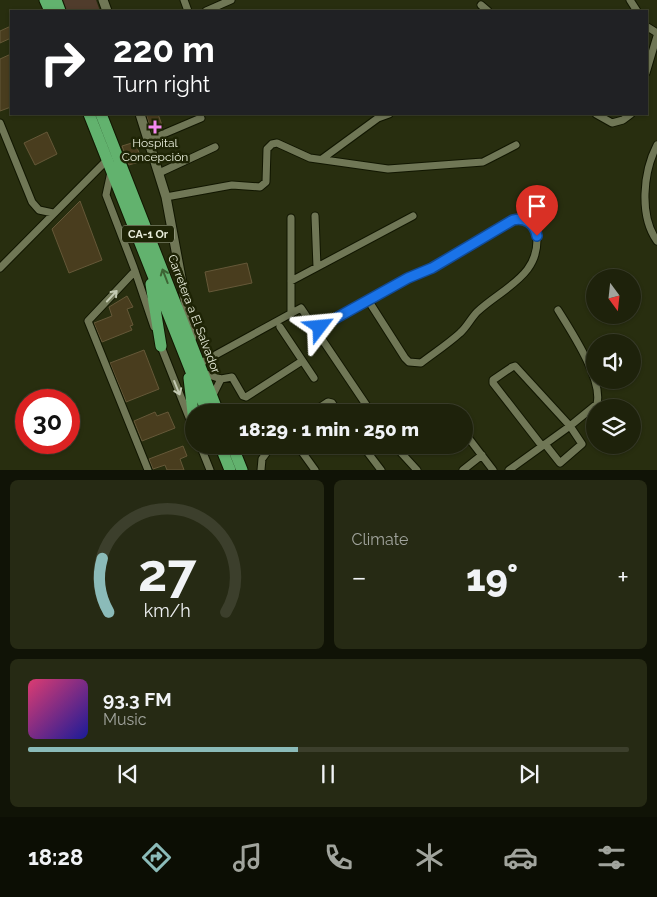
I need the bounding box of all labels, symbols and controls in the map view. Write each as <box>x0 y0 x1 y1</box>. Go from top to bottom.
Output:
text: 220 m <box>113 29 215 70</box>
icon: right <box>30 30 95 95</box>
text: Turn right <box>113 71 210 97</box>
marker: Hospital Concepción <box>148 120 162 134</box>
place label: Hospital Concepción <box>122 136 188 164</box>
pin <box>516 185 558 236</box>
icon: arrive <box>523 192 551 220</box>
road number: CA-1 Or <box>122 225 174 242</box>
street label: Carretera a El Salvador <box>165 253 223 376</box>
one-way arrow <box>159 269 169 284</box>
north arrow <box>586 269 641 324</box>
map controls <box>586 269 641 454</box>
one-way arrow <box>106 289 117 302</box>
position arrow <box>293 300 345 352</box>
button: sound <box>586 334 641 389</box>
one-way arrow <box>173 380 183 395</box>
speed limit sign: 30 <box>15 389 80 454</box>
button: layers <box>586 399 641 454</box>
text: 18:29 · 1 min · 250 m <box>239 418 419 440</box>
text: Climate <box>352 530 408 549</box>
text: 27 <box>137 542 197 603</box>
text: 19° <box>466 555 518 600</box>
text: − <box>352 561 367 594</box>
text: + <box>617 561 629 594</box>
text: km/h <box>143 600 190 621</box>
text: 93.3 FM <box>103 688 172 710</box>
text: Music <box>103 710 147 729</box>
icon: previous <box>114 760 142 788</box>
icon: pause <box>314 760 342 788</box>
icon: next <box>515 760 543 788</box>
icon: directions <box>139 840 174 875</box>
icon: music <box>230 840 265 875</box>
icon: phone <box>321 840 356 875</box>
icon: climate <box>412 840 447 875</box>
icon: car <box>503 840 538 875</box>
icon: filters <box>594 840 629 875</box>
text: 18:28 <box>28 844 83 870</box>

